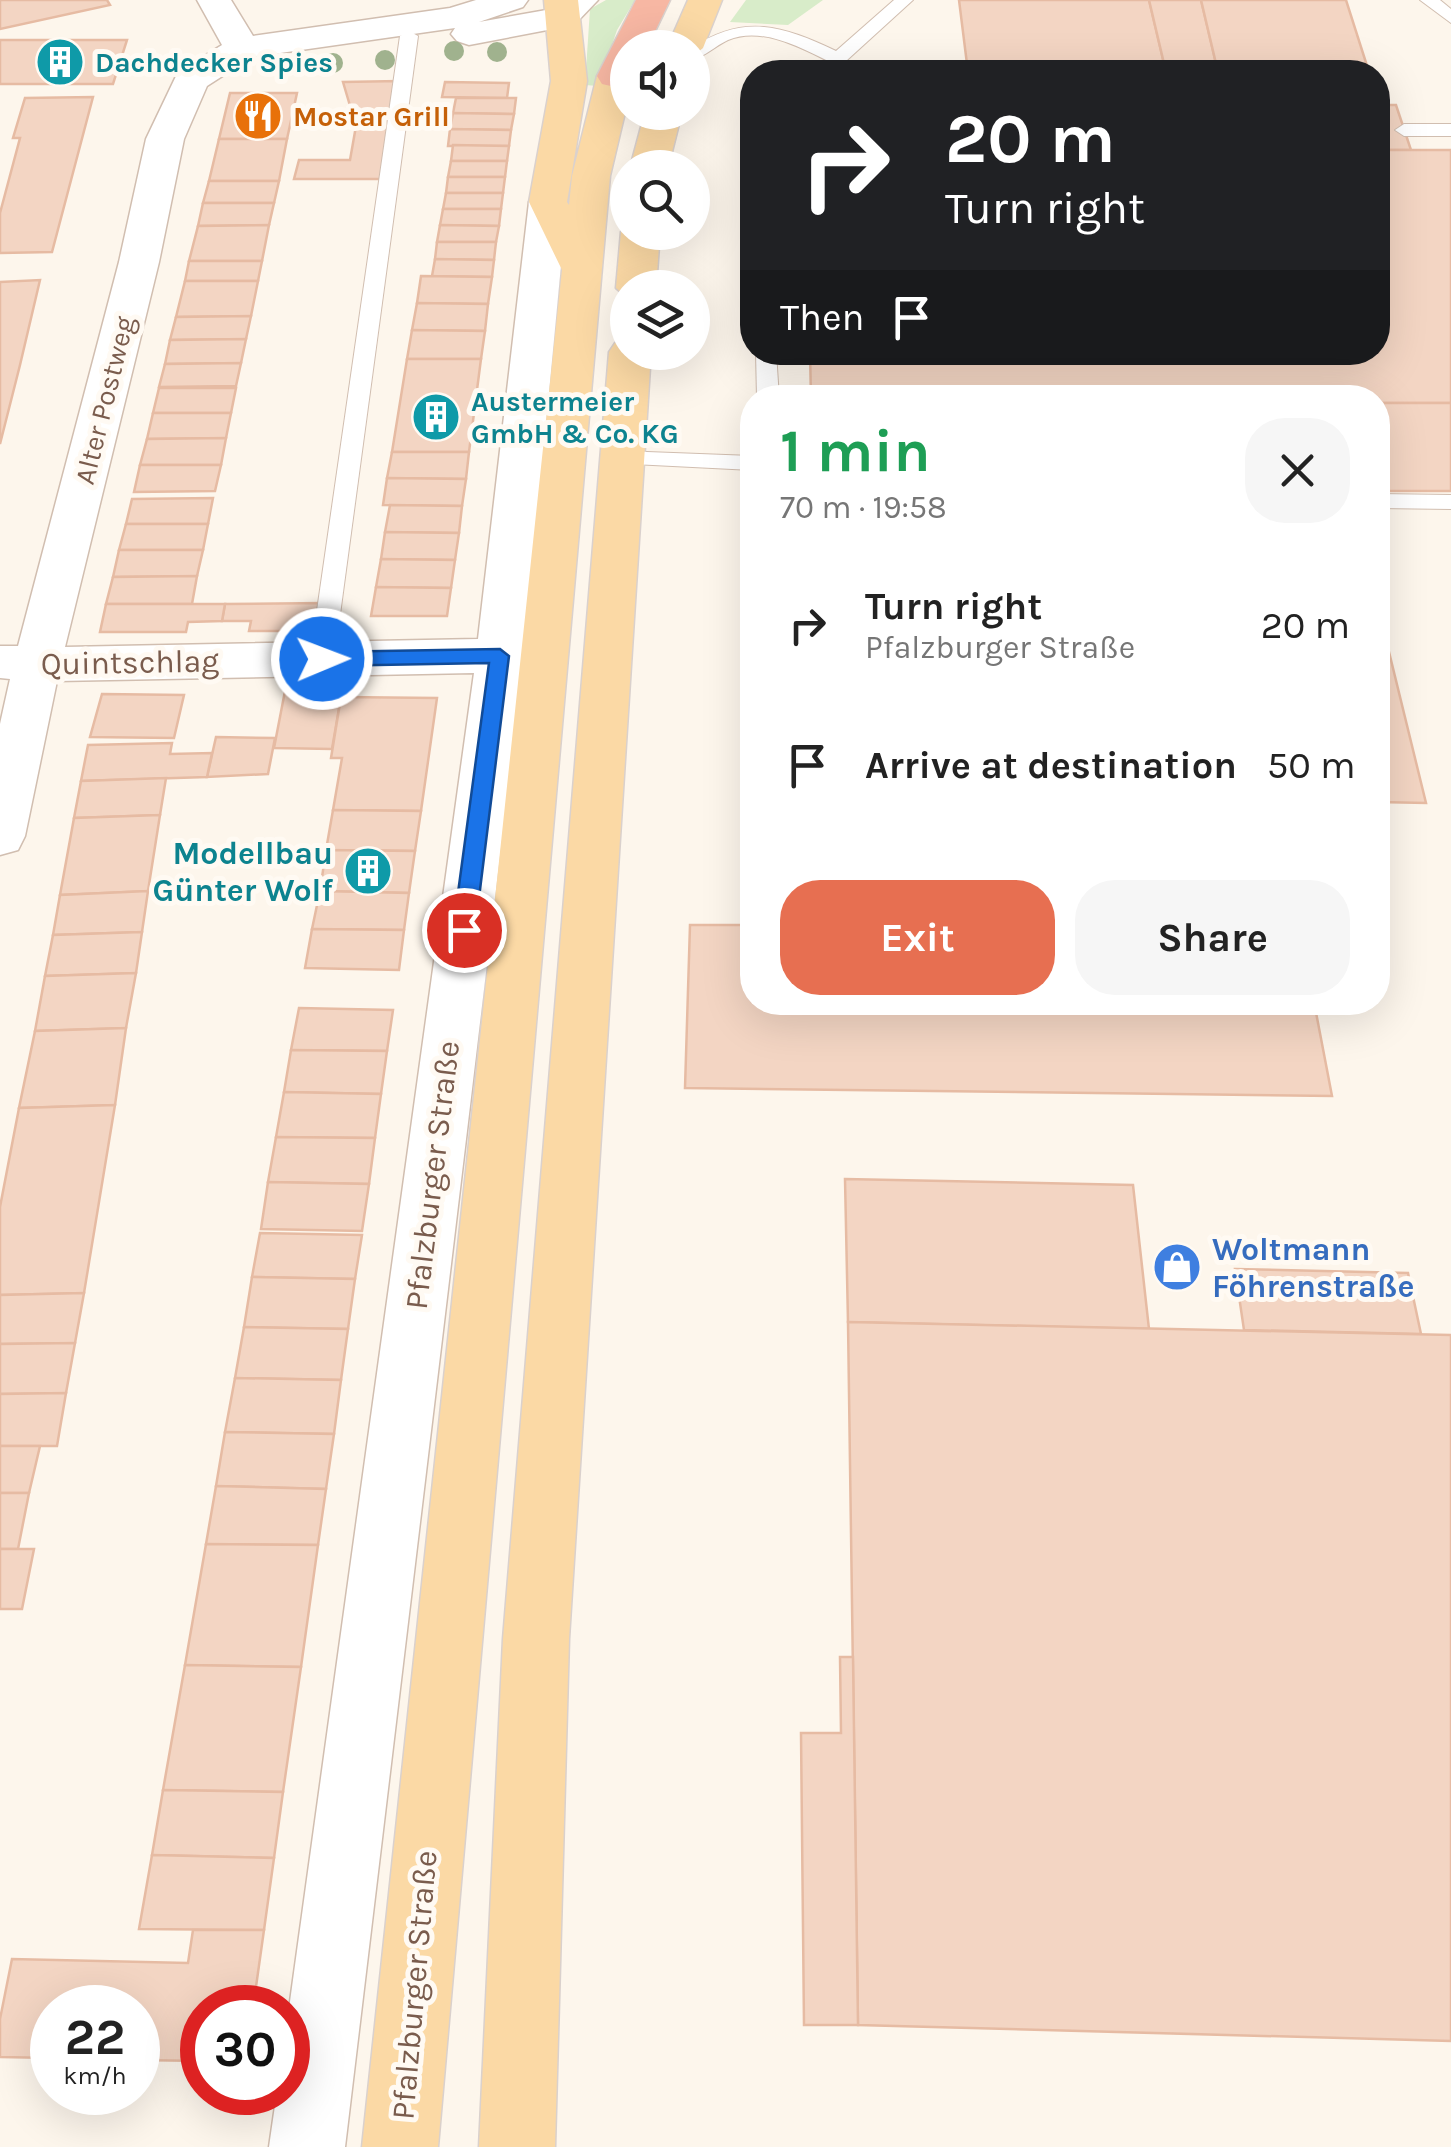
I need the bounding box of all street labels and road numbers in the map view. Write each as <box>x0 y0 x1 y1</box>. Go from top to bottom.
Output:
street label: Alter Postweg <box>68 312 141 488</box>
street label: Quintschlag <box>41 642 220 683</box>
street label: Pfalzburger Straße <box>398 1039 467 1311</box>
street label: Pfalzburger Straße <box>384 1849 445 2121</box>

